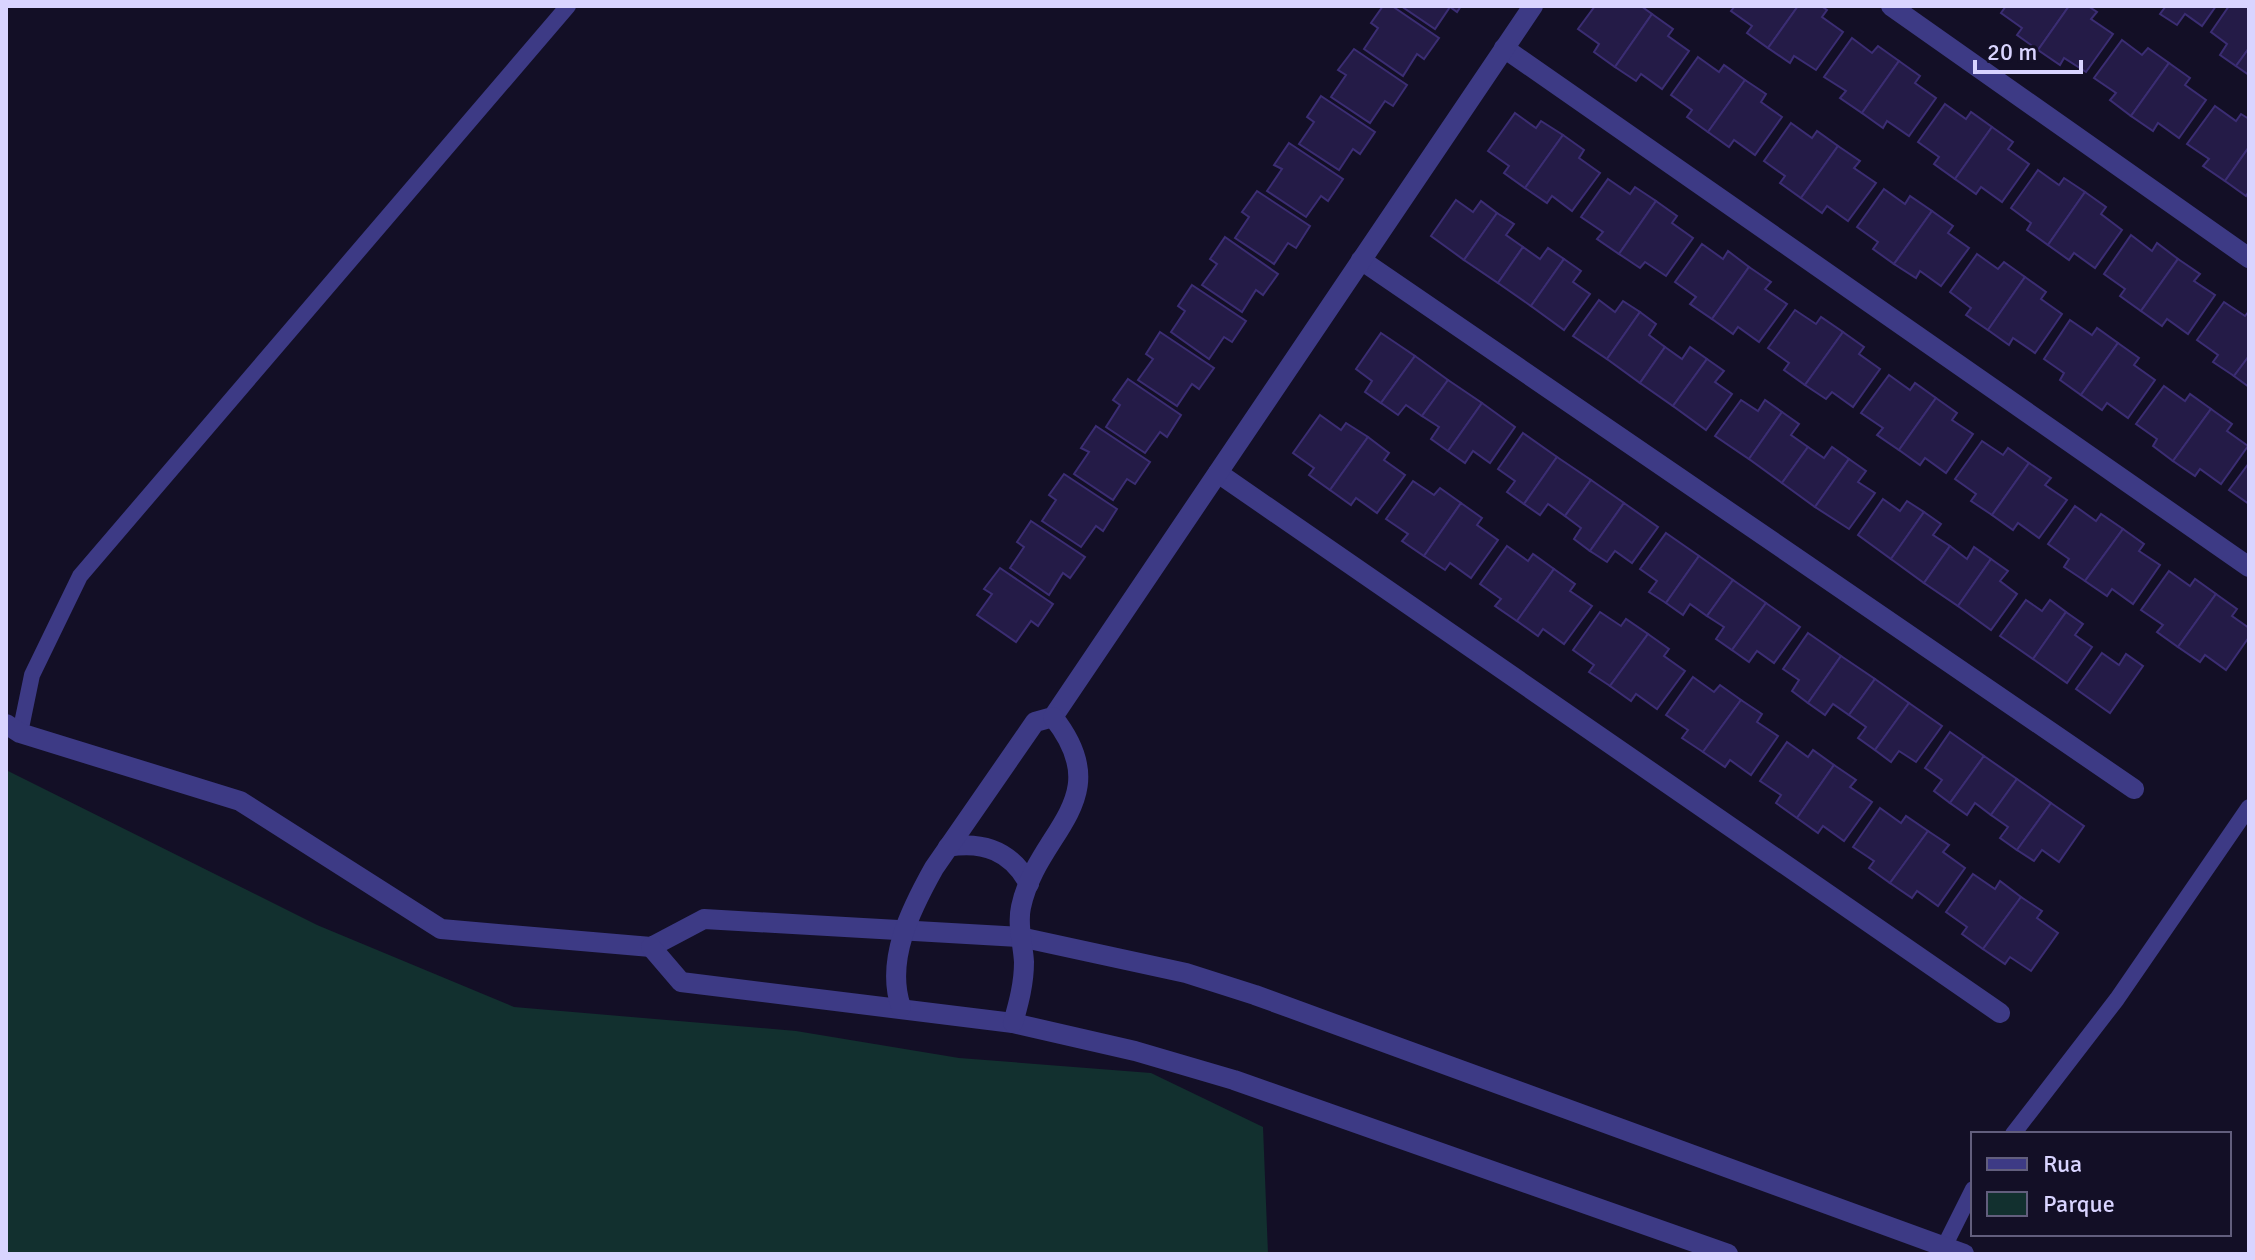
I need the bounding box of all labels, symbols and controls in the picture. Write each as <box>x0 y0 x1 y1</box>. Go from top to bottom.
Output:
scale bar <box>1975 24 2081 74</box>
text: 20 m <box>1987 37 2037 67</box>
legend <box>1971 1132 2231 1236</box>
text: Rua <box>2043 1149 2082 1179</box>
text: Parque <box>2043 1189 2115 1219</box>

